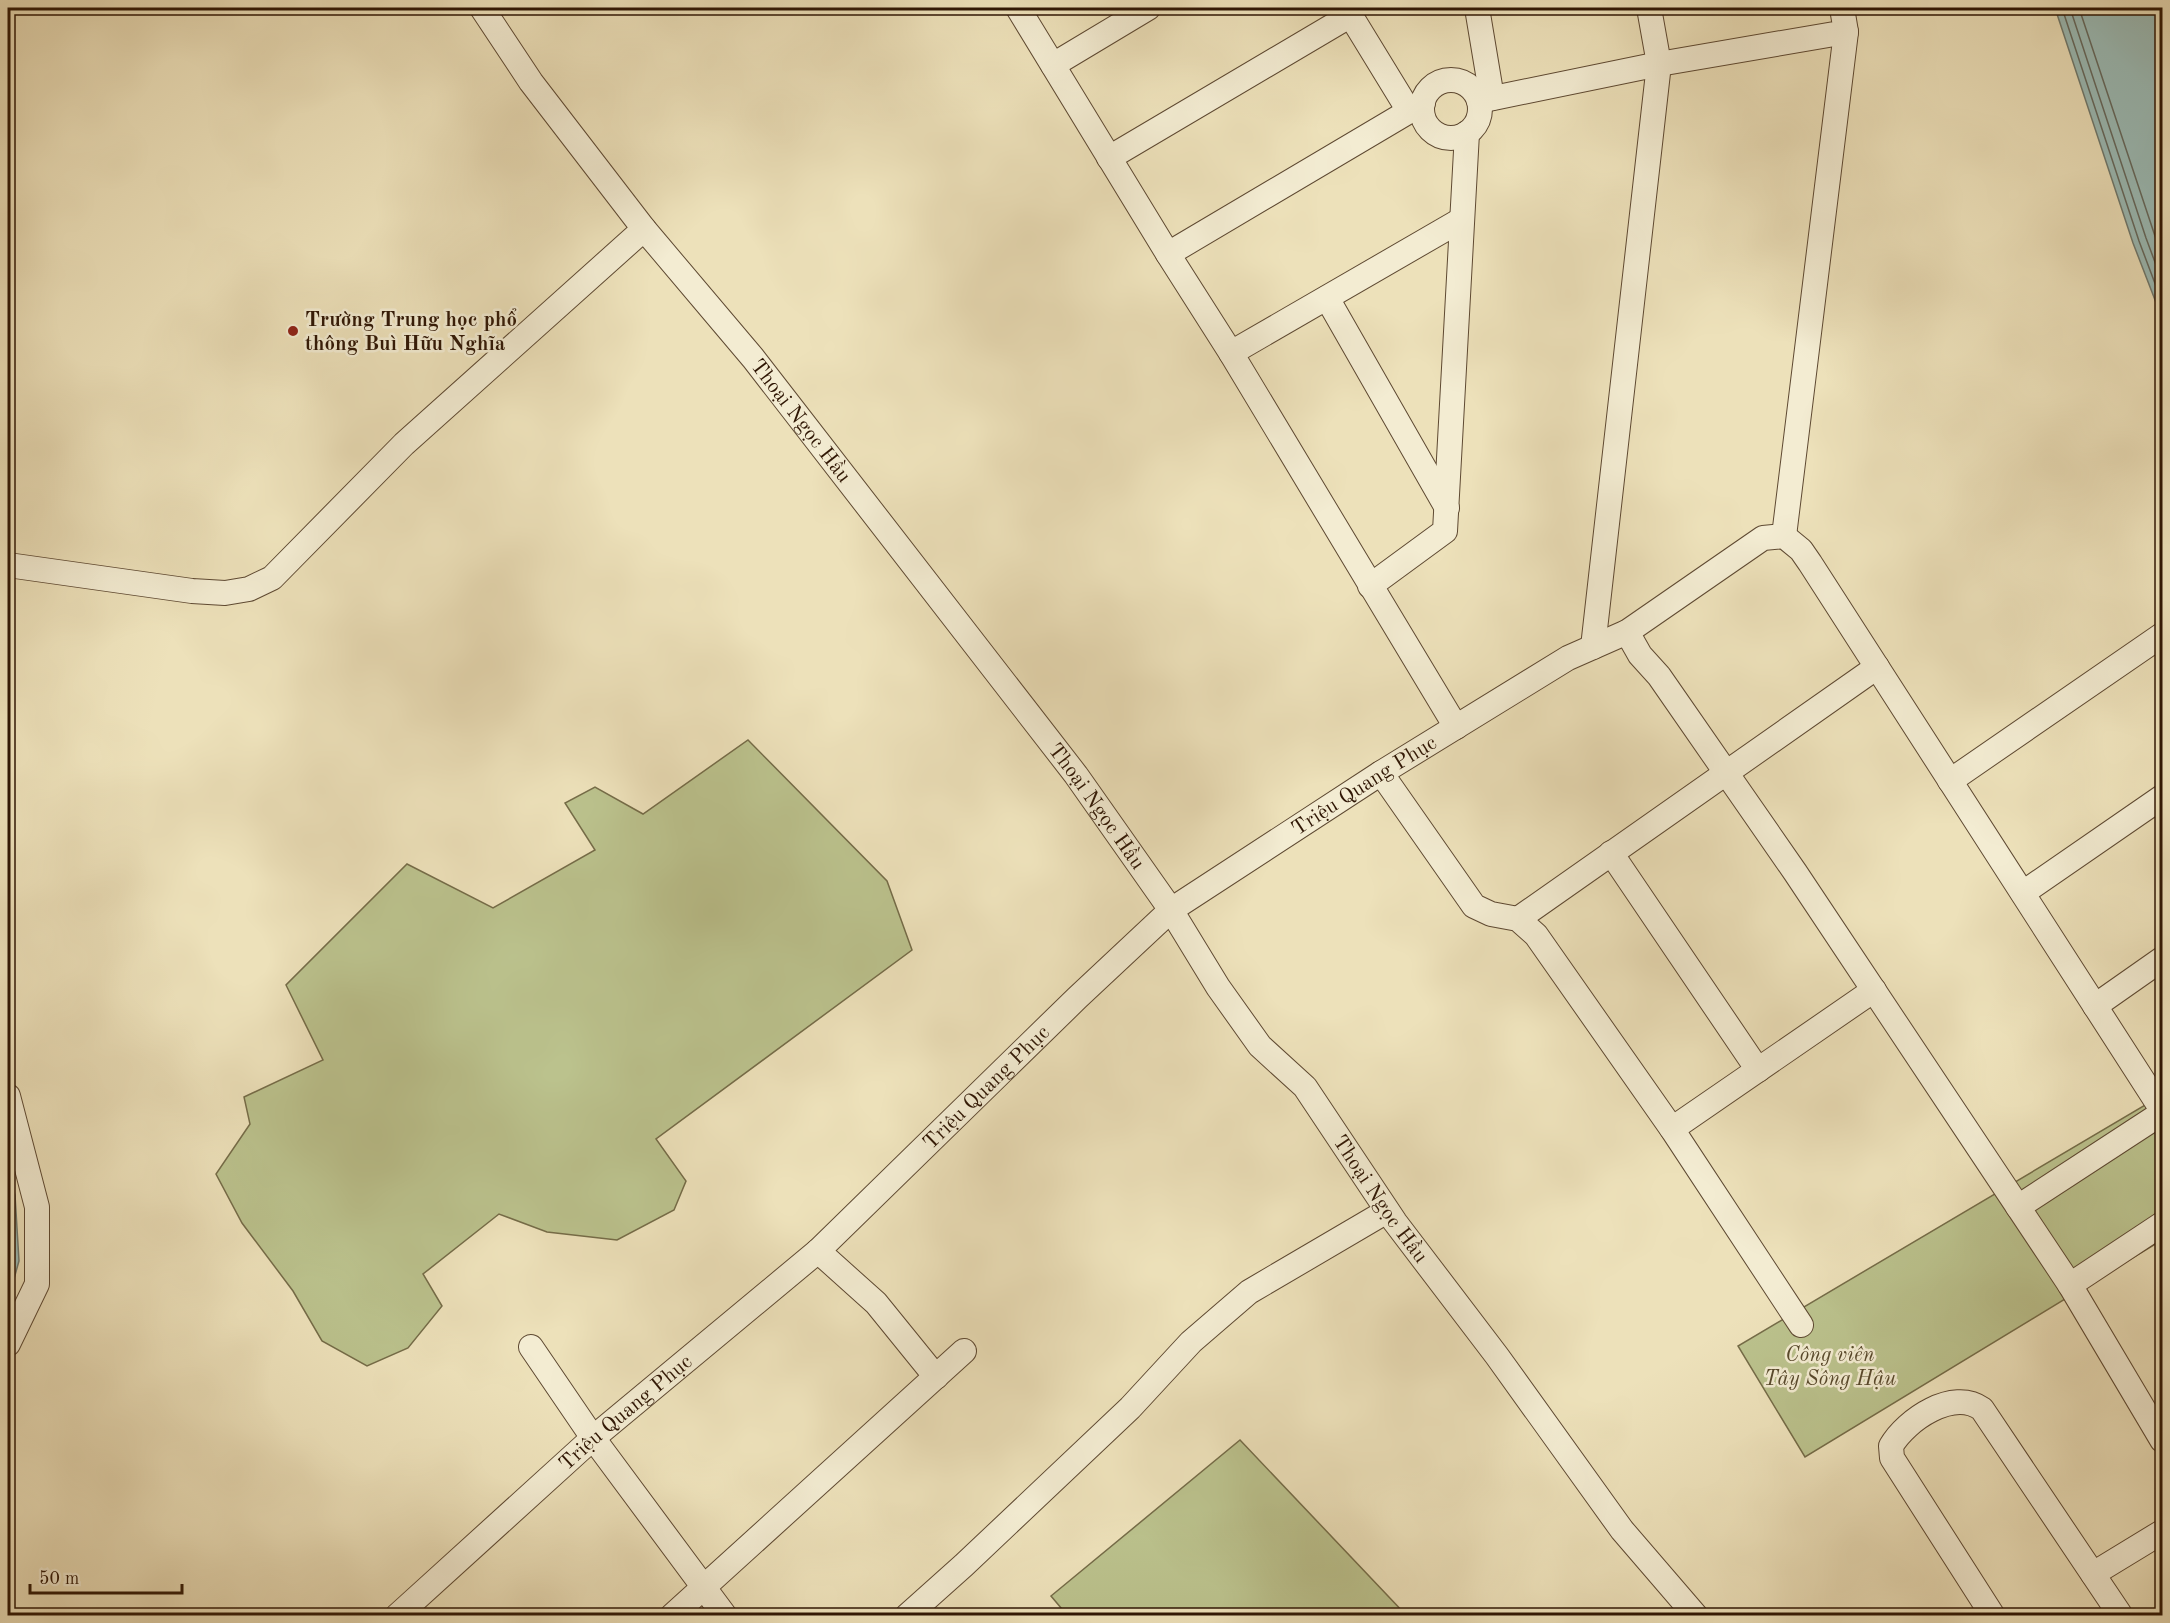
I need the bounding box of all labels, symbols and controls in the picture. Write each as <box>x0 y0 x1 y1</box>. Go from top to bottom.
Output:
place label: Trường Trung học phổ thông Buì Hữu Nghĩa <box>305 308 517 355</box>
marker: Trường Trung học phổ thông Buì Hữu Nghĩa <box>286 324 300 338</box>
street label: Thoại Ngọc Hầu <box>746 356 854 487</box>
street label: Triệu Quang Phục <box>1289 733 1441 840</box>
street label: Thoại Ngọc Hầu <box>1044 740 1148 874</box>
street label: Triệu Quang Phục <box>920 1022 1054 1154</box>
street label: Thoại Ngọc Hầu <box>1328 1132 1431 1267</box>
park label: Công viên Tây Sông Hậu <box>1764 1345 1896 1390</box>
street label: Triệu Quang Phục <box>556 1351 697 1475</box>
scale bar <box>30 1557 182 1595</box>
text: 50 m <box>39 1570 79 1588</box>

